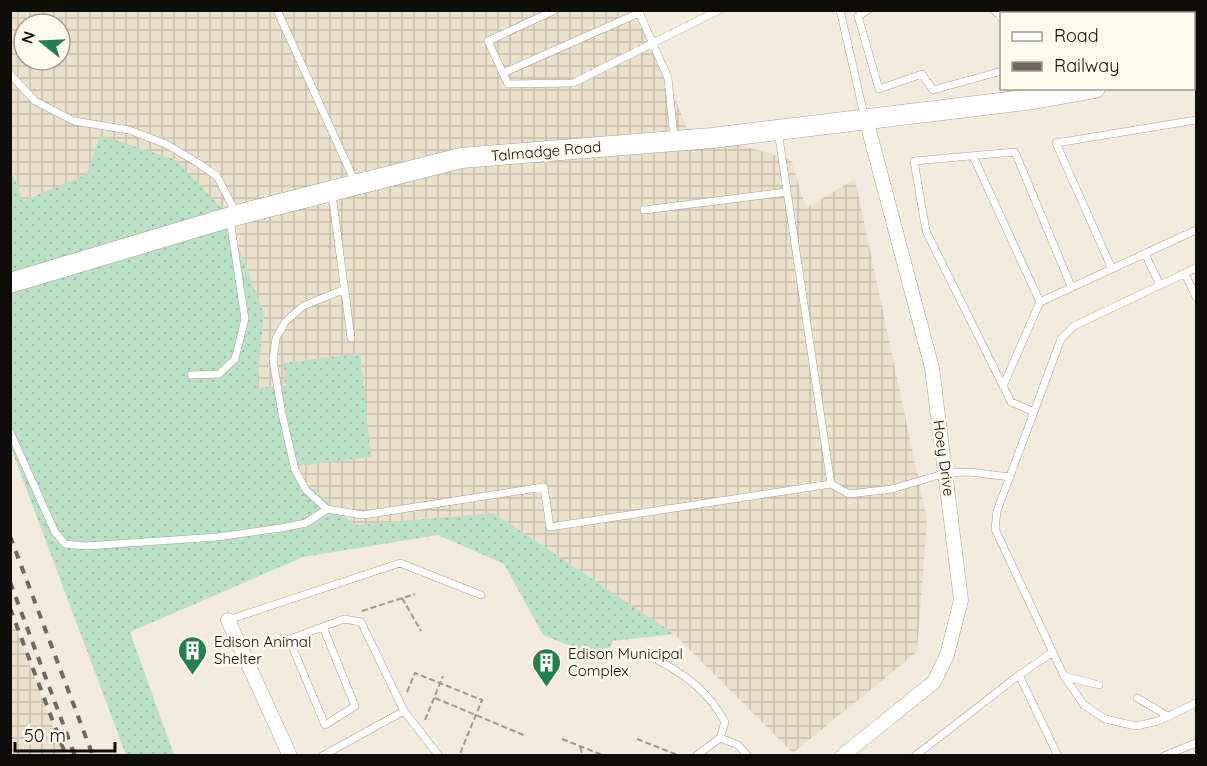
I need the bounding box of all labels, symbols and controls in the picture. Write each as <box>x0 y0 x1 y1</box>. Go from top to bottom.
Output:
north arrow <box>12 12 72 72</box>
legend <box>1000 12 1195 90</box>
text: Road <box>1054 24 1099 47</box>
text: N <box>16 29 39 46</box>
text: Railway <box>1054 54 1120 77</box>
street label: Talmadge Road <box>490 137 602 165</box>
street label: Hoey Drive <box>929 419 959 497</box>
place label: Edison Animal Shelter <box>214 632 311 668</box>
building icon: Edison Animal Shelter <box>177 634 209 676</box>
place label: Edison Municipal Complex <box>568 644 683 680</box>
building icon: Edison Municipal Complex <box>531 646 563 688</box>
scale bar <box>15 715 116 753</box>
text: 50 m <box>24 724 66 747</box>

